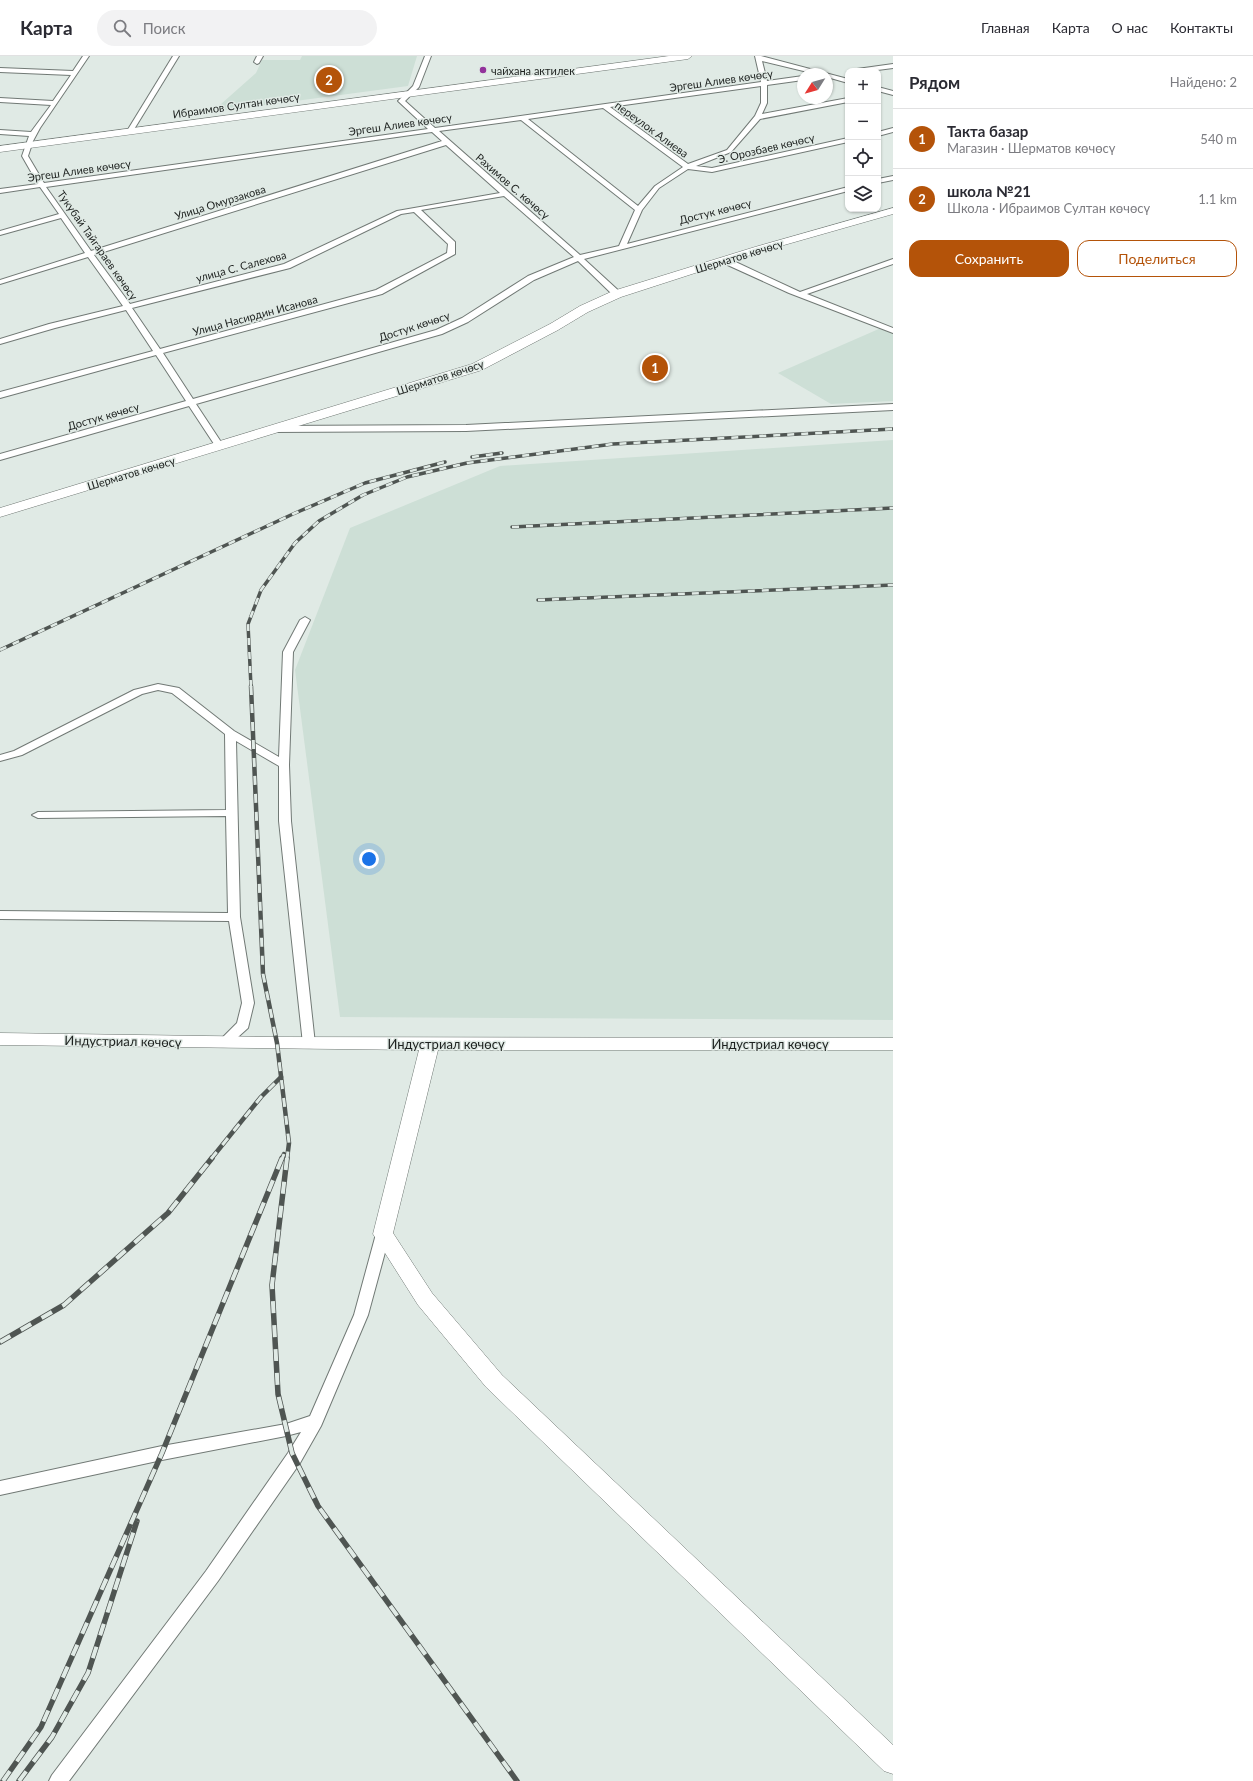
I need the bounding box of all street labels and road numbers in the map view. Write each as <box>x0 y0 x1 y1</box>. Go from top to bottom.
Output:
street label: Эргеш Алиев көчөсү <box>668 66 774 94</box>
street label: Ибраимов Султан көчөсү <box>172 90 301 120</box>
street label: переулок Алиева <box>613 98 691 160</box>
street label: Эргеш Алиев көчөсү <box>347 110 453 138</box>
street label: Э. Орозбаев көчөсү <box>716 130 816 165</box>
street label: Рахимов С. көчөсү <box>474 151 553 222</box>
street label: Эргеш Алиев көчөсү <box>26 156 132 184</box>
street label: Улица Омурзакова <box>173 182 267 222</box>
street label: Тукубай Тайгараев көчөсү <box>55 188 141 303</box>
street label: Достук көчөсү <box>677 196 753 226</box>
street label: Шерматов көчөсү <box>694 236 785 276</box>
street label: улица С. Салехова <box>194 248 288 284</box>
street label: Улица Насирдин Исанова <box>191 292 319 338</box>
street label: Достук көчөсү <box>377 308 452 344</box>
street label: Шерматов көчөсү <box>395 357 486 397</box>
street label: Достук көчөсү <box>66 399 141 432</box>
street label: Шерматов көчөсү <box>86 453 177 493</box>
street label: Индустриал көчөсү <box>64 1032 182 1050</box>
street label: Индустриал көчөсү <box>387 1036 505 1052</box>
street label: Индустриал көчөсү <box>711 1036 829 1052</box>

